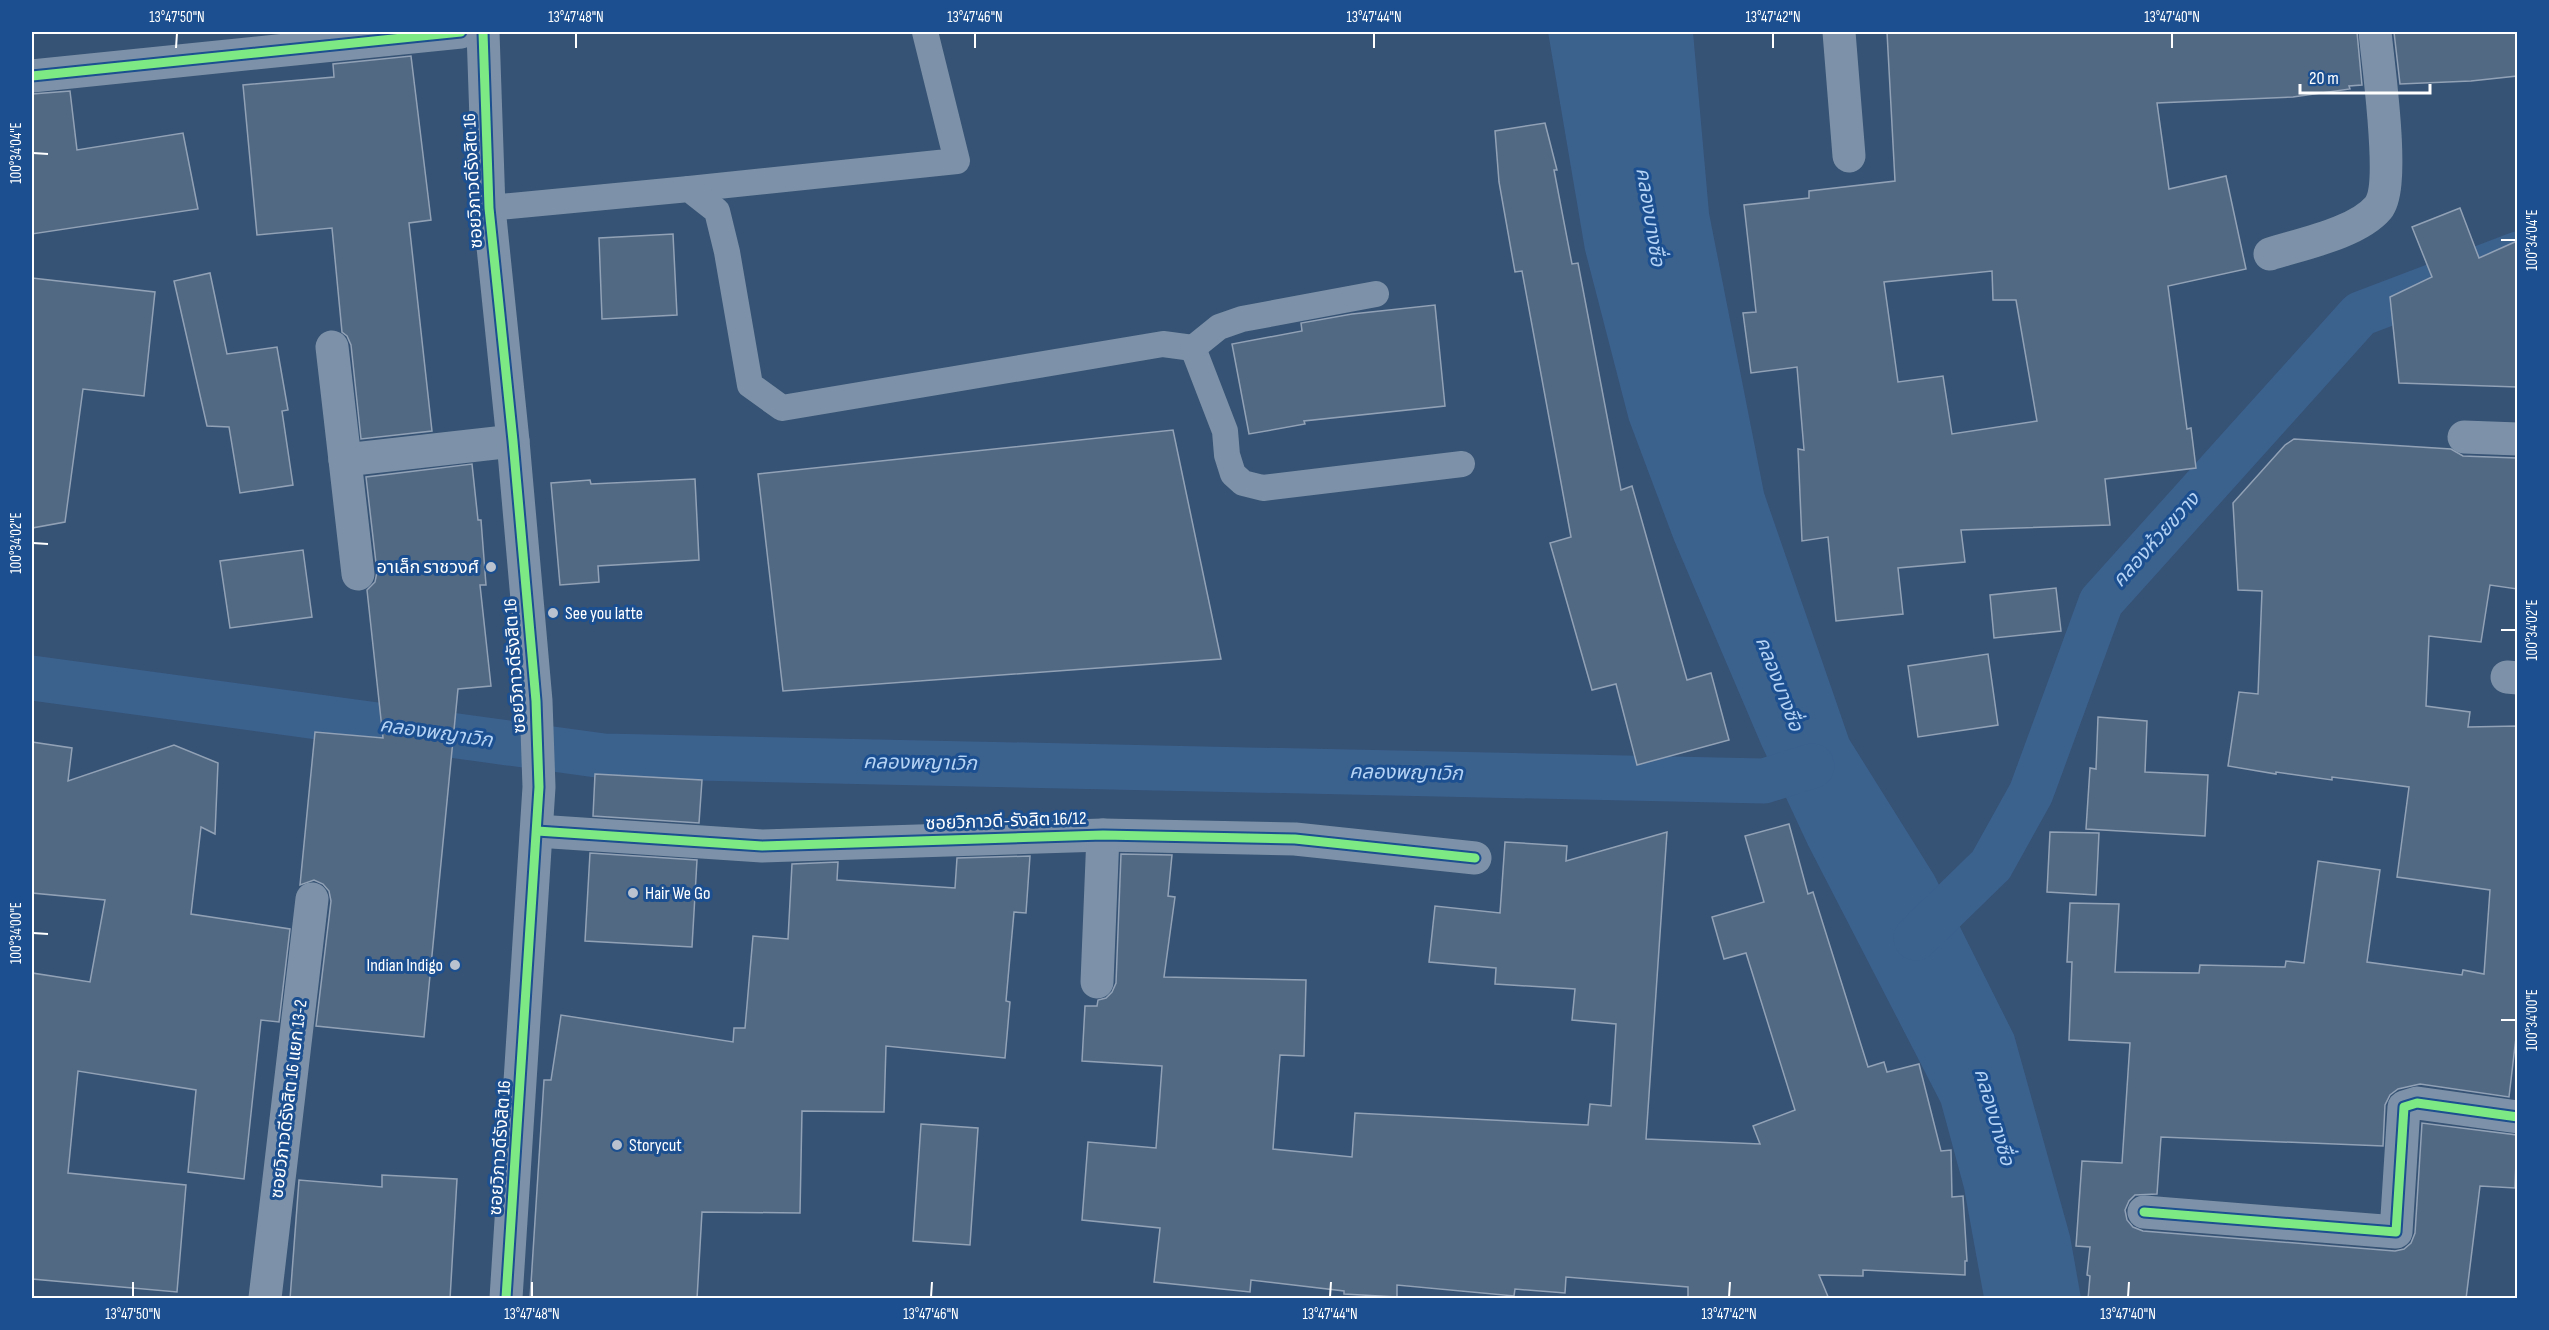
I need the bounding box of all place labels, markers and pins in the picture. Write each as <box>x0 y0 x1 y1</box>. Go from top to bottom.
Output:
place label: อาเล็ก ราชวงศ์ <box>376 557 479 578</box>
marker: อาเล็ก ราชวงศ์ <box>484 560 498 574</box>
place label: See you latte <box>565 603 643 624</box>
marker: See you latte <box>546 606 560 620</box>
place label: Hair We Go <box>645 883 710 904</box>
marker: Hair We Go <box>626 886 640 900</box>
place label: Indian Indigo <box>367 955 443 976</box>
marker: Indian Indigo <box>448 958 462 972</box>
place label: Storycut <box>629 1135 682 1156</box>
marker: Storycut <box>610 1138 624 1152</box>

